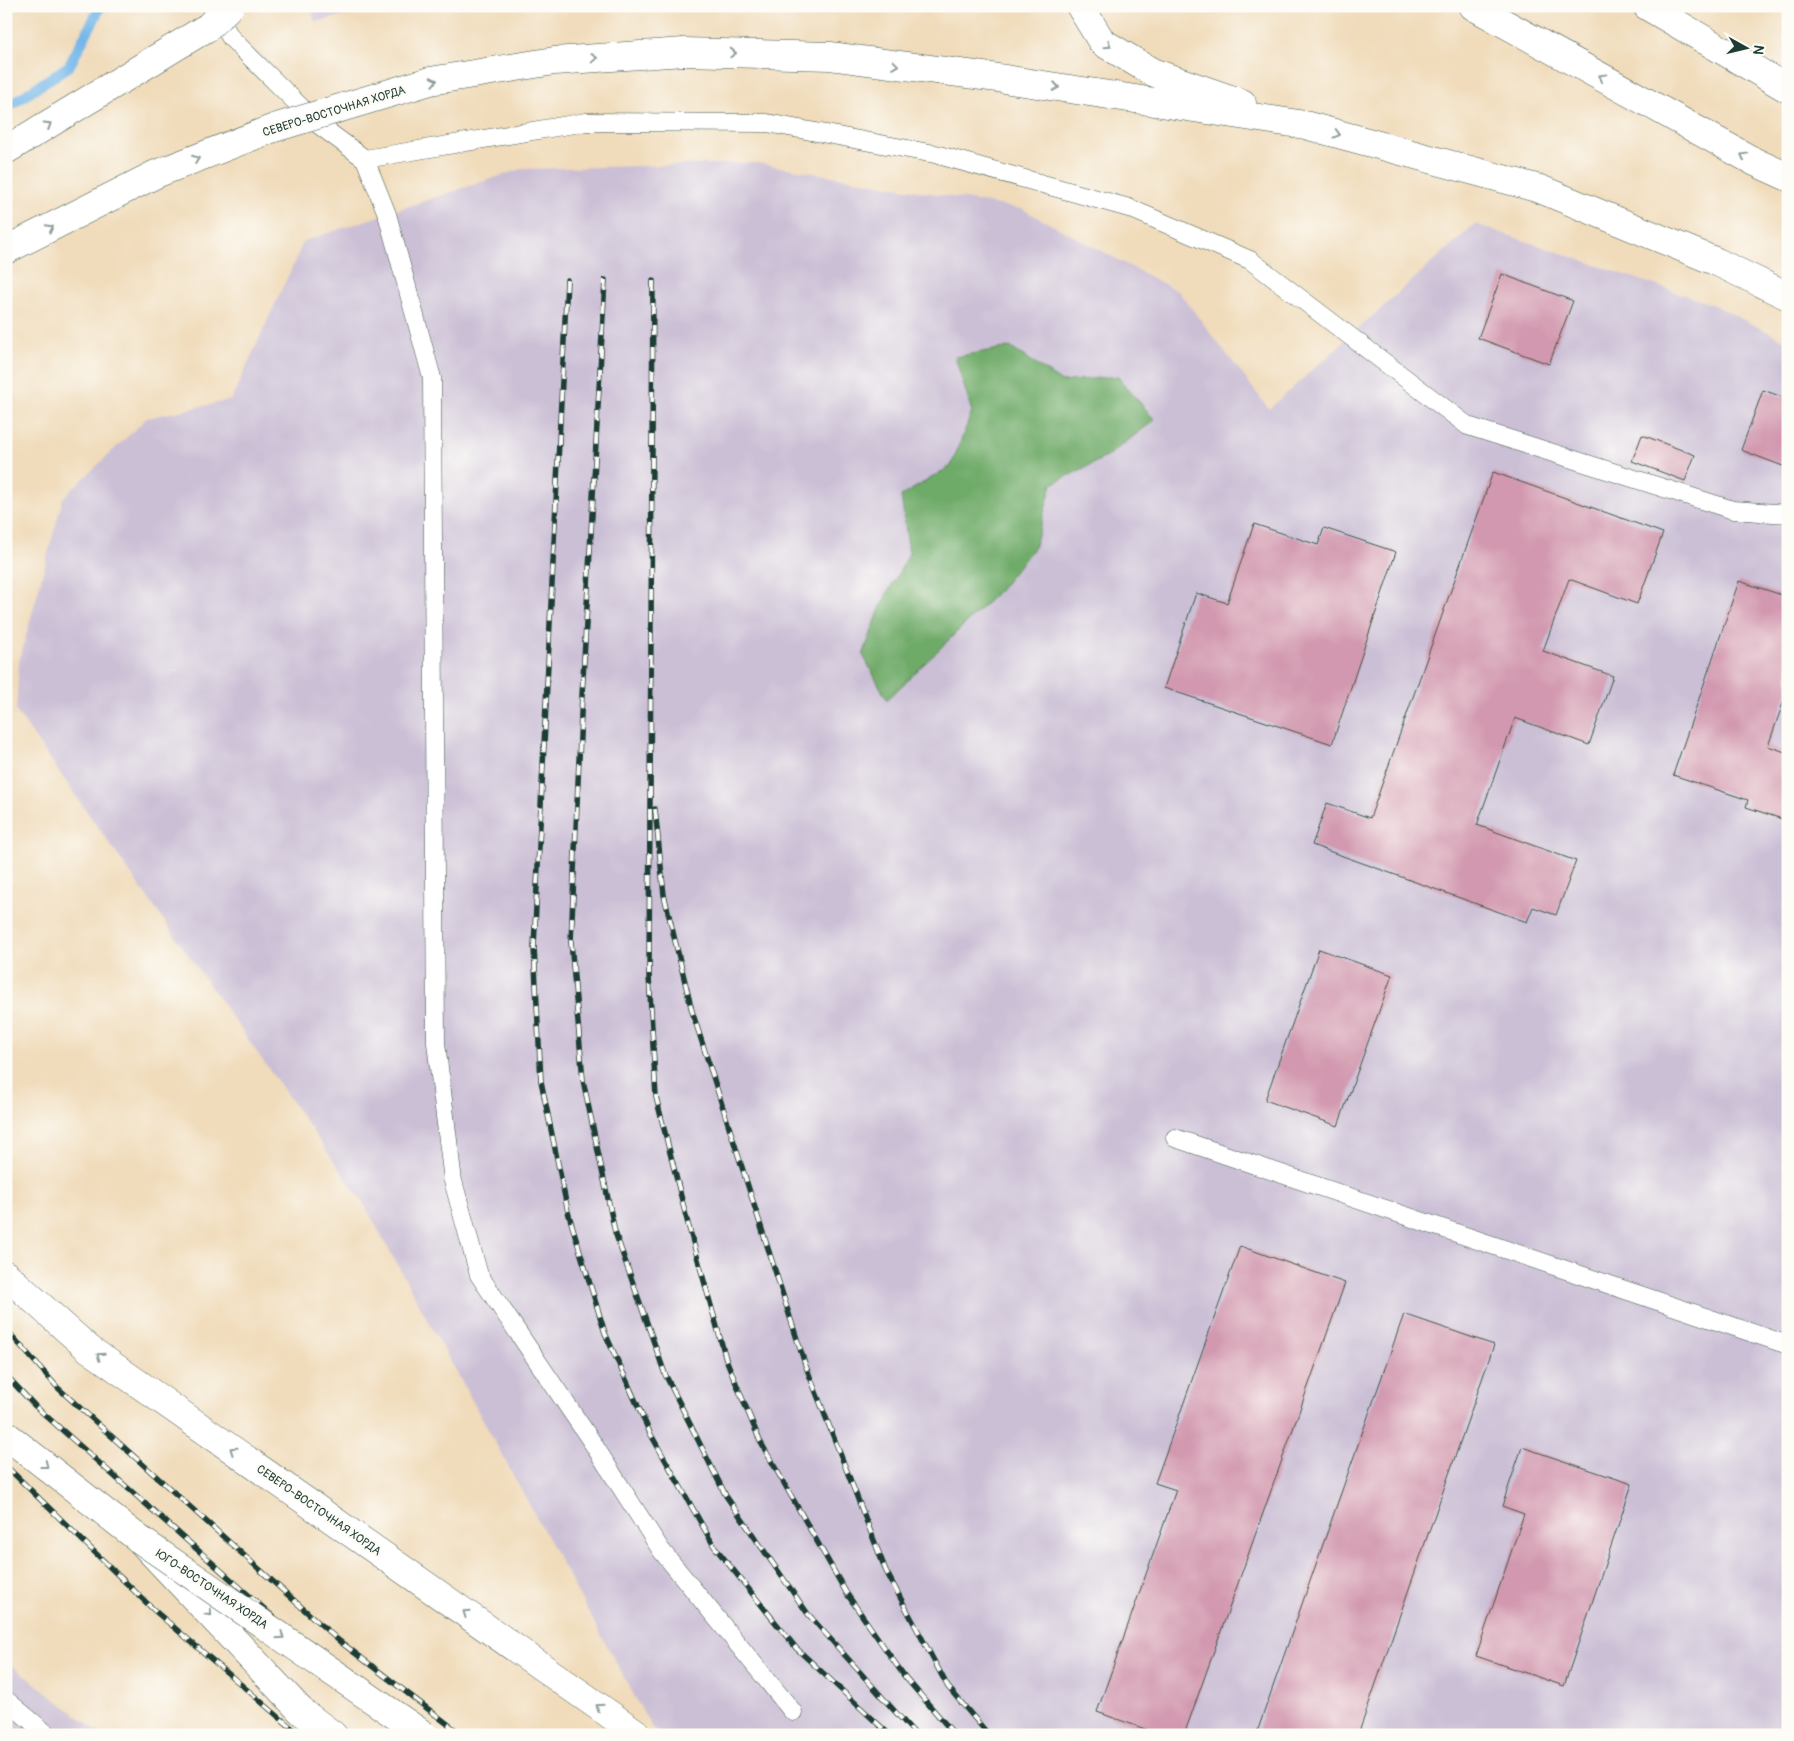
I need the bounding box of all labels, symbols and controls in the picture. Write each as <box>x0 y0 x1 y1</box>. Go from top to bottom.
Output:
north arrow <box>1722 22 1772 72</box>
one-way arrow <box>1102 39 1112 48</box>
text: N <box>1749 44 1767 56</box>
one-way arrow <box>729 48 737 59</box>
one-way arrow <box>591 53 599 64</box>
one-way arrow <box>891 59 899 70</box>
one-way arrow <box>1598 74 1607 84</box>
one-way arrow <box>429 76 438 86</box>
one-way arrow <box>1052 81 1060 92</box>
street label: СЕВЕРО-ВОСТОЧНАЯ ХОРДА <box>261 83 408 140</box>
one-way arrow <box>42 121 51 131</box>
one-way arrow <box>1332 128 1340 138</box>
one-way arrow <box>1740 152 1749 162</box>
one-way arrow <box>191 154 200 165</box>
one-way arrow <box>45 224 54 234</box>
one-way arrow <box>96 1353 105 1362</box>
one-way arrow <box>229 1447 238 1456</box>
one-way arrow <box>39 1459 48 1468</box>
street label: СЕВЕРО-ВОСТОЧНАЯ ХОРДА <box>254 1462 384 1559</box>
street label: ЮГО-ВОСТОЧНАЯ ХОРДА <box>153 1546 271 1633</box>
one-way arrow <box>203 1607 212 1616</box>
one-way arrow <box>462 1610 472 1619</box>
one-way arrow <box>275 1630 284 1639</box>
one-way arrow <box>595 1704 605 1713</box>

